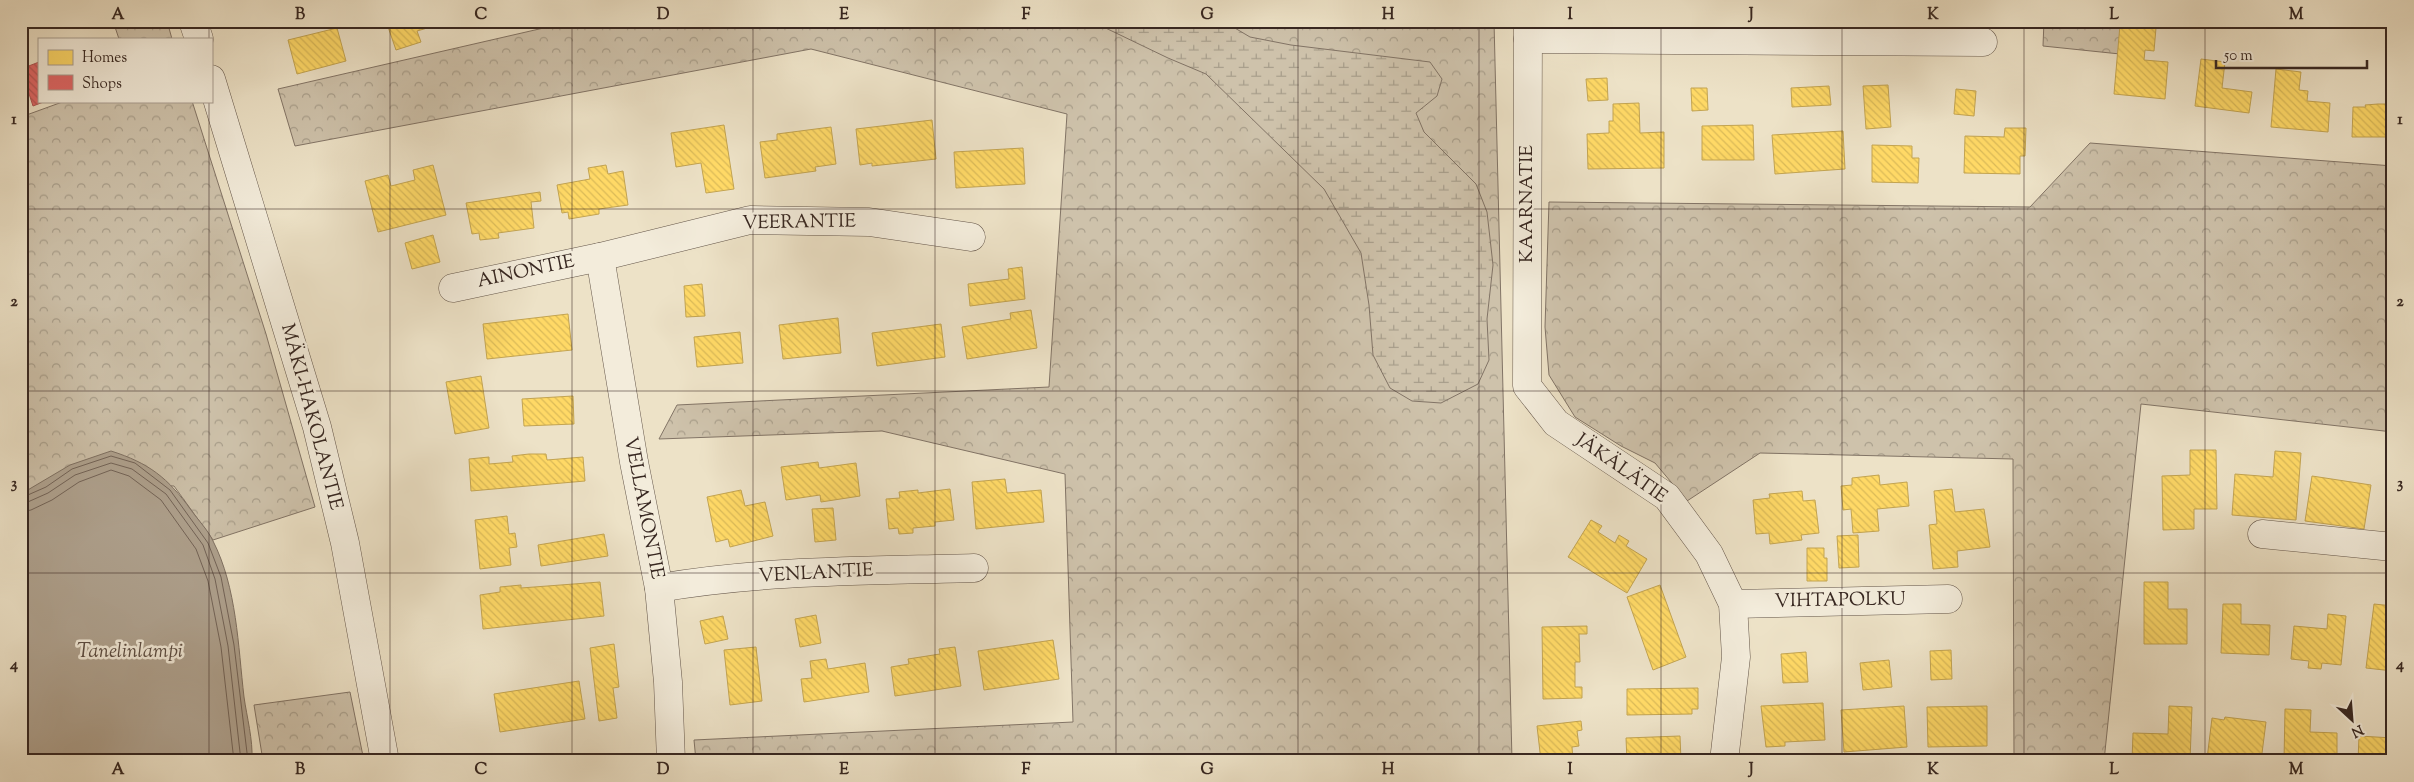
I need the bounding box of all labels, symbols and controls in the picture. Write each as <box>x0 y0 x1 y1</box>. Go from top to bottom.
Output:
text: A <box>112 4 125 27</box>
text: B <box>295 4 305 27</box>
text: C <box>475 4 488 27</box>
text: D <box>657 4 670 27</box>
text: E <box>839 4 849 27</box>
text: F <box>1022 4 1031 27</box>
text: G <box>1200 4 1214 27</box>
text: H <box>1382 4 1395 27</box>
text: I <box>1567 4 1573 27</box>
text: J <box>1747 4 1754 27</box>
text: K <box>1927 4 1939 27</box>
text: L <box>2109 4 2119 27</box>
text: M <box>2289 4 2304 27</box>
legend <box>38 38 212 102</box>
scale bar <box>2216 38 2368 70</box>
text: 50 m <box>2223 46 2253 67</box>
text: Homes <box>82 48 127 69</box>
text: Shops <box>82 74 122 95</box>
text: 1 <box>11 109 17 132</box>
text: 1 <box>2397 109 2403 132</box>
street label: KAARNATIE <box>1514 144 1541 263</box>
street label: VEERANTIE <box>742 209 857 237</box>
street label: AINONTIE <box>475 248 578 295</box>
text: 2 <box>10 291 18 314</box>
text: 2 <box>2396 291 2404 314</box>
street label: MÄKI-HAKOLANTIE <box>273 321 349 514</box>
street label: JÄKÄLÄTIE <box>1569 427 1673 511</box>
street label: VELLAMONTIE <box>616 435 670 582</box>
text: 3 <box>11 473 18 496</box>
text: 3 <box>2397 473 2404 496</box>
street label: VENLANTIE <box>758 557 875 590</box>
street label: VIHTAPOLKU <box>1774 586 1906 616</box>
water label: Tanelinlampi <box>77 638 183 667</box>
text: 4 <box>9 654 18 677</box>
text: 4 <box>2395 654 2404 677</box>
north arrow <box>2326 694 2376 744</box>
text: N <box>2347 718 2366 741</box>
text: A <box>112 759 125 782</box>
text: B <box>295 759 305 782</box>
text: C <box>475 759 488 782</box>
text: D <box>657 759 670 782</box>
text: E <box>839 759 849 782</box>
text: F <box>1022 759 1031 782</box>
text: G <box>1200 759 1214 782</box>
text: H <box>1382 759 1395 782</box>
text: I <box>1567 759 1573 782</box>
text: J <box>1747 759 1754 782</box>
text: K <box>1927 759 1939 782</box>
text: L <box>2109 759 2119 782</box>
text: M <box>2289 759 2304 782</box>

